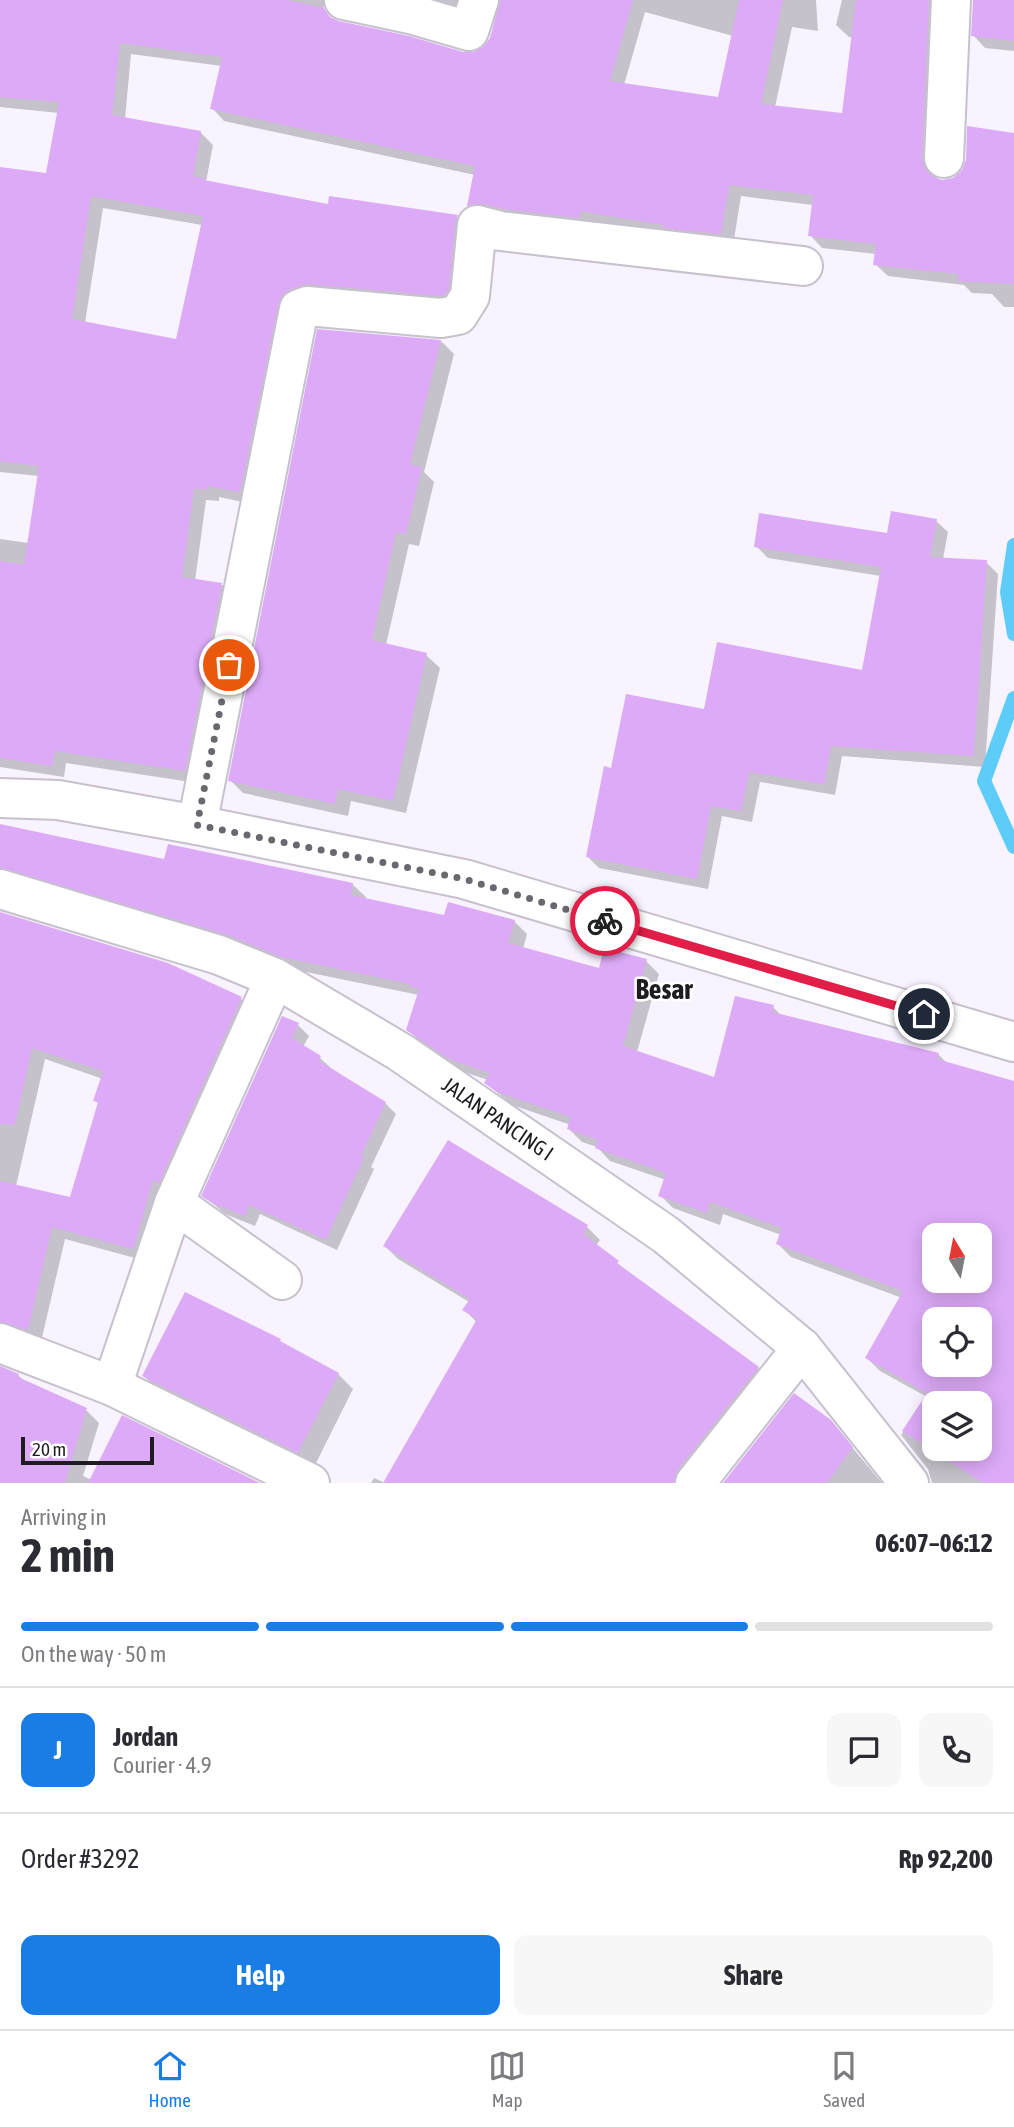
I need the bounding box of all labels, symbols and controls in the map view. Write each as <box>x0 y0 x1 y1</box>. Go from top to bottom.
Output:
pin <box>199 635 259 695</box>
icon: bag <box>210 646 248 684</box>
courier <box>570 886 640 956</box>
icon: bike <box>586 902 624 940</box>
district label: Besar <box>635 973 693 1005</box>
pin <box>894 984 954 1044</box>
icon: home <box>905 995 943 1033</box>
street label: JALAN PANCING I <box>438 1072 558 1165</box>
north arrow <box>922 1223 992 1293</box>
map controls <box>922 1223 992 1461</box>
button: locate <box>922 1307 992 1377</box>
button: layers <box>922 1391 992 1461</box>
scale bar <box>21 1434 154 1466</box>
text: 20 m <box>32 1438 66 1460</box>
text: Arriving in <box>21 1504 107 1530</box>
text: 06:07–06:12 <box>875 1528 993 1558</box>
text: 2 min <box>21 1529 115 1582</box>
text: On the way · 50 m <box>21 1641 166 1667</box>
button: chat <box>827 1713 901 1787</box>
button: phone <box>919 1713 993 1787</box>
text: Jordan <box>113 1722 178 1752</box>
text: J <box>54 1735 62 1765</box>
text: Courier · 4.9 <box>113 1752 212 1778</box>
text: Order #3292 <box>21 1844 140 1874</box>
text: Rp 92,200 <box>898 1844 993 1874</box>
button: Help <box>21 1935 500 2015</box>
button: Share <box>514 1935 993 2015</box>
tab: Home <box>149 2047 191 2111</box>
tab: Map <box>488 2047 526 2111</box>
tab: Saved <box>823 2047 865 2111</box>

